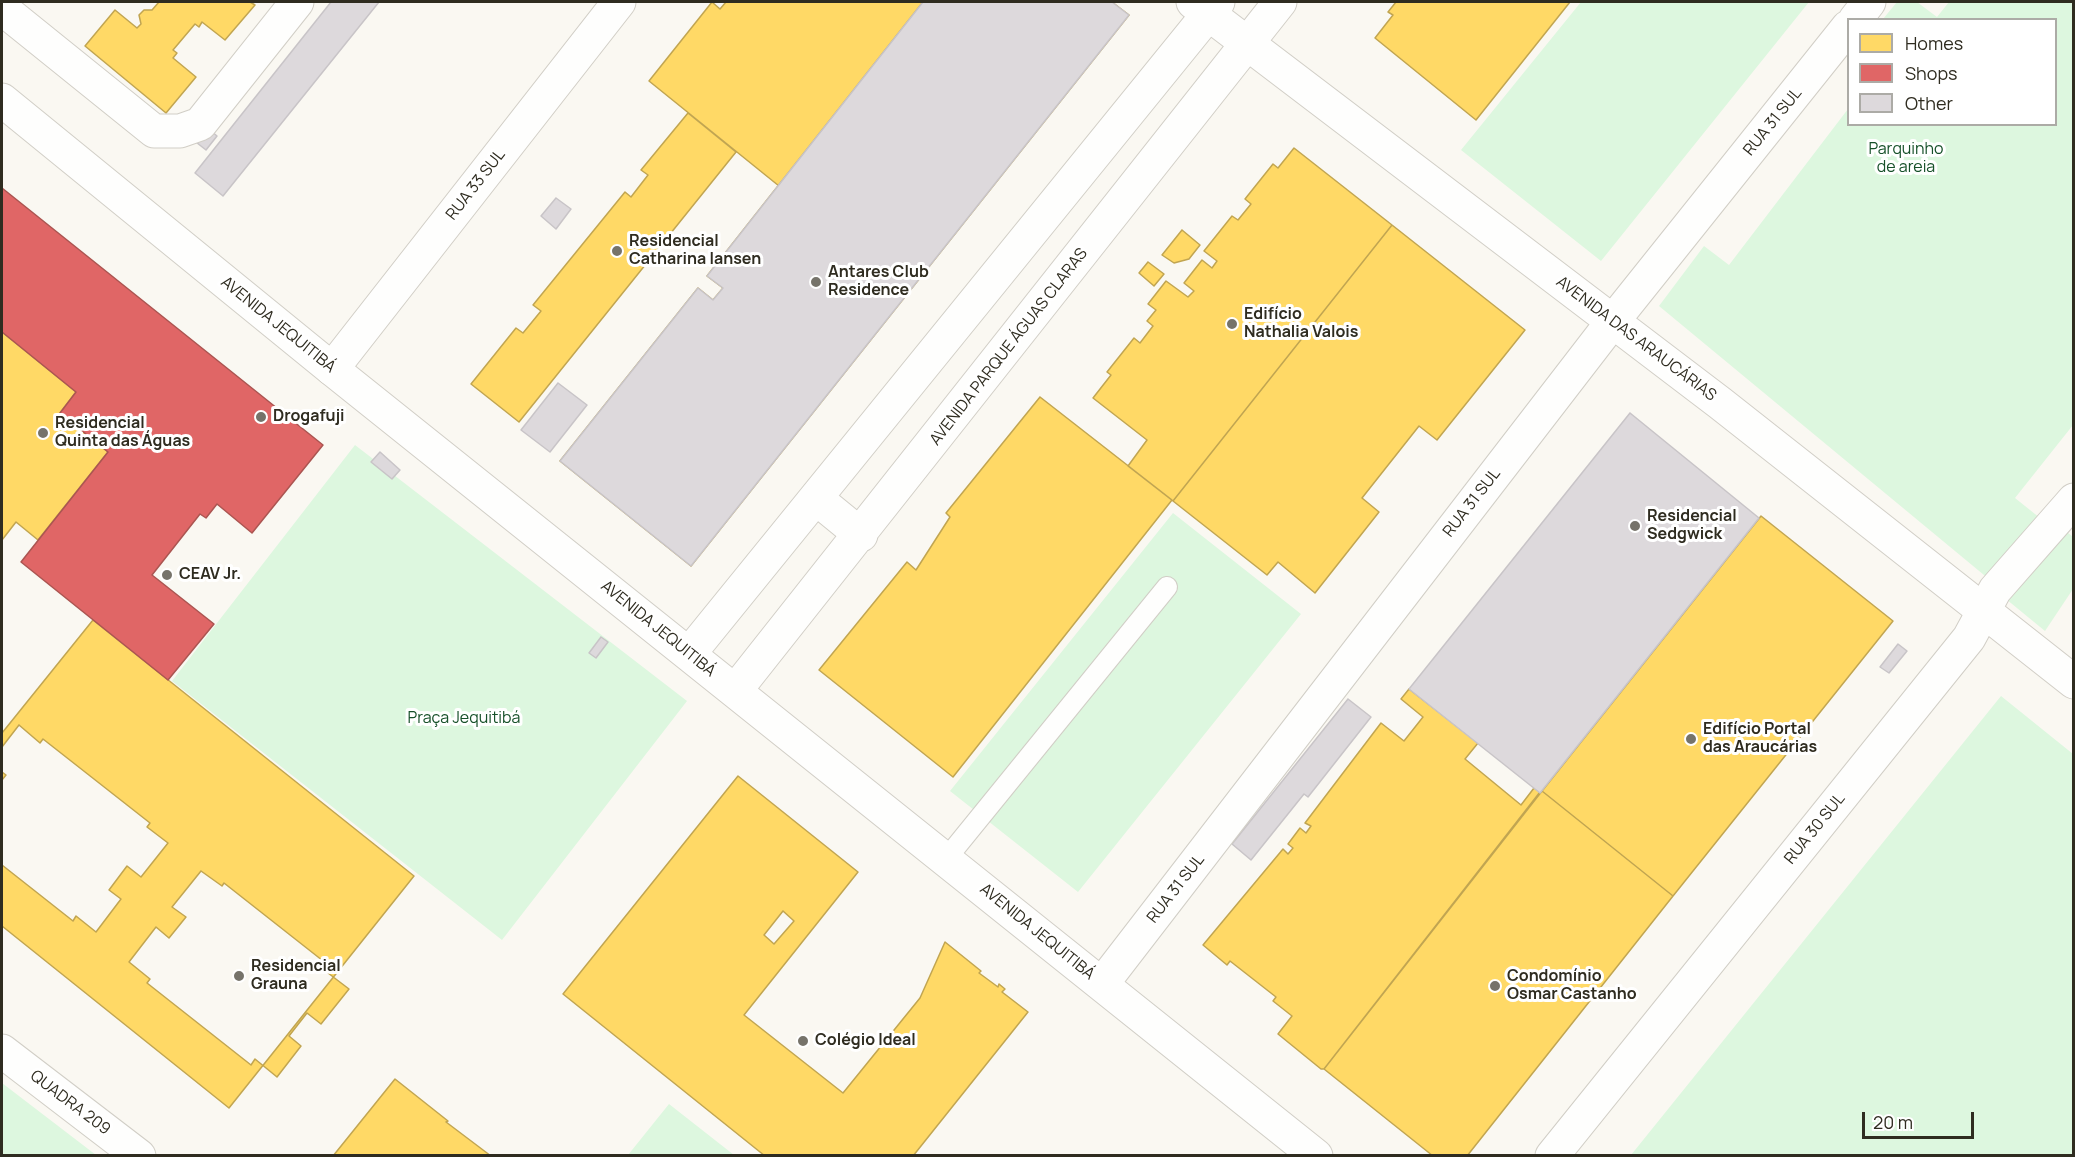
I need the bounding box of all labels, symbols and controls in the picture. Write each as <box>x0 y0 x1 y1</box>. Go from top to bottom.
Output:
legend <box>1847 18 2057 126</box>
text: Homes <box>1905 31 1963 55</box>
text: Shops <box>1905 61 1957 85</box>
street label: RUA 31 SUL <box>1740 84 1806 160</box>
text: Other <box>1905 91 1953 115</box>
park label: Parquinho de areia <box>1868 140 1944 178</box>
street label: RUA 33 SUL <box>442 146 510 224</box>
place label: Residencial Catharina Iansen <box>629 232 761 270</box>
marker: Residencial Catharina Iansen <box>610 244 624 258</box>
street label: AVENIDA PARQUE ÁGUAS CLARAS <box>926 245 1092 449</box>
place label: Antares Club Residence <box>828 263 929 301</box>
street label: AVENIDA DAS ARAUCÁRIAS <box>1552 272 1720 406</box>
street label: AVENIDA JEQUITIBÁ <box>217 273 339 377</box>
marker: Antares Club Residence <box>809 275 823 289</box>
place label: Edifício Nathalia Valois <box>1244 305 1359 343</box>
marker: Edifício Nathalia Valois <box>1225 317 1239 331</box>
place label: Drogafuji <box>273 407 345 427</box>
marker: Drogafuji <box>254 410 268 424</box>
place label: Residencial Quinta das Águas <box>55 414 190 452</box>
marker: Residencial Quinta das Águas <box>36 426 50 440</box>
street label: RUA 31 SUL <box>1439 465 1505 541</box>
place label: Residencial Sedgwick <box>1647 507 1737 545</box>
marker: Residencial Sedgwick <box>1628 519 1642 533</box>
place label: CEAV Jr. <box>179 565 241 585</box>
marker: CEAV Jr. <box>160 568 174 582</box>
street label: AVENIDA JEQUITIBÁ <box>597 577 719 681</box>
park label: Praça Jequitibá <box>408 709 520 729</box>
place label: Edifício Portal das Araucárias <box>1703 720 1817 758</box>
marker: Edifício Portal das Araucárias <box>1684 732 1698 746</box>
street label: RUA 30 SUL <box>1781 790 1849 868</box>
street label: RUA 31 SUL <box>1143 851 1209 927</box>
street label: AVENIDA JEQUITIBÁ <box>976 880 1098 984</box>
place label: Residencial Grauna <box>251 957 341 995</box>
place label: Condomínio Osmar Castanho <box>1507 967 1637 1005</box>
marker: Residencial Grauna <box>232 969 246 983</box>
marker: Condomínio Osmar Castanho <box>1488 979 1502 993</box>
place label: Colégio Ideal <box>815 1031 916 1051</box>
marker: Colégio Ideal <box>796 1034 810 1048</box>
street label: QUADRA 209 <box>26 1067 114 1139</box>
scale bar <box>1865 1100 1978 1138</box>
text: 20 m <box>1873 1110 1913 1134</box>

